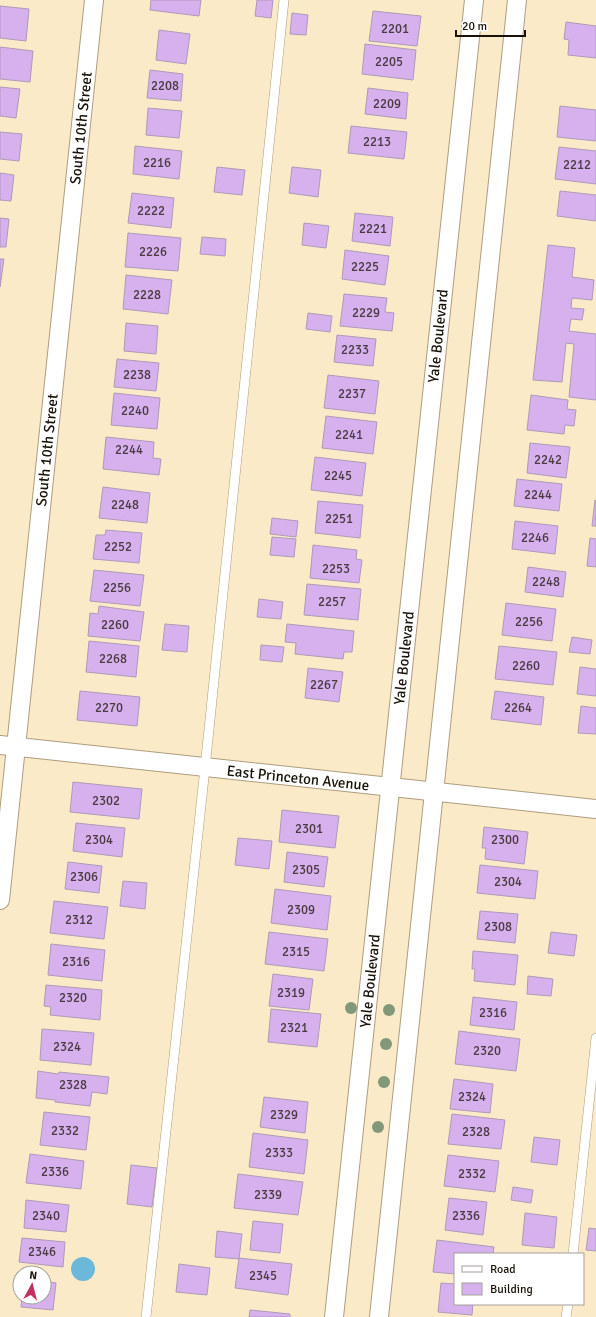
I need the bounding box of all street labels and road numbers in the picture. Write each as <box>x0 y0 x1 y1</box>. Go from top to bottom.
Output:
street label: South 10th Street <box>66 71 96 185</box>
street label: Yale Boulevard <box>424 288 452 384</box>
street label: South 10th Street <box>32 393 62 507</box>
street label: Yale Boulevard <box>390 610 418 706</box>
street label: East Princeton Avenue <box>226 762 370 794</box>
street label: Yale Boulevard <box>356 933 384 1029</box>

